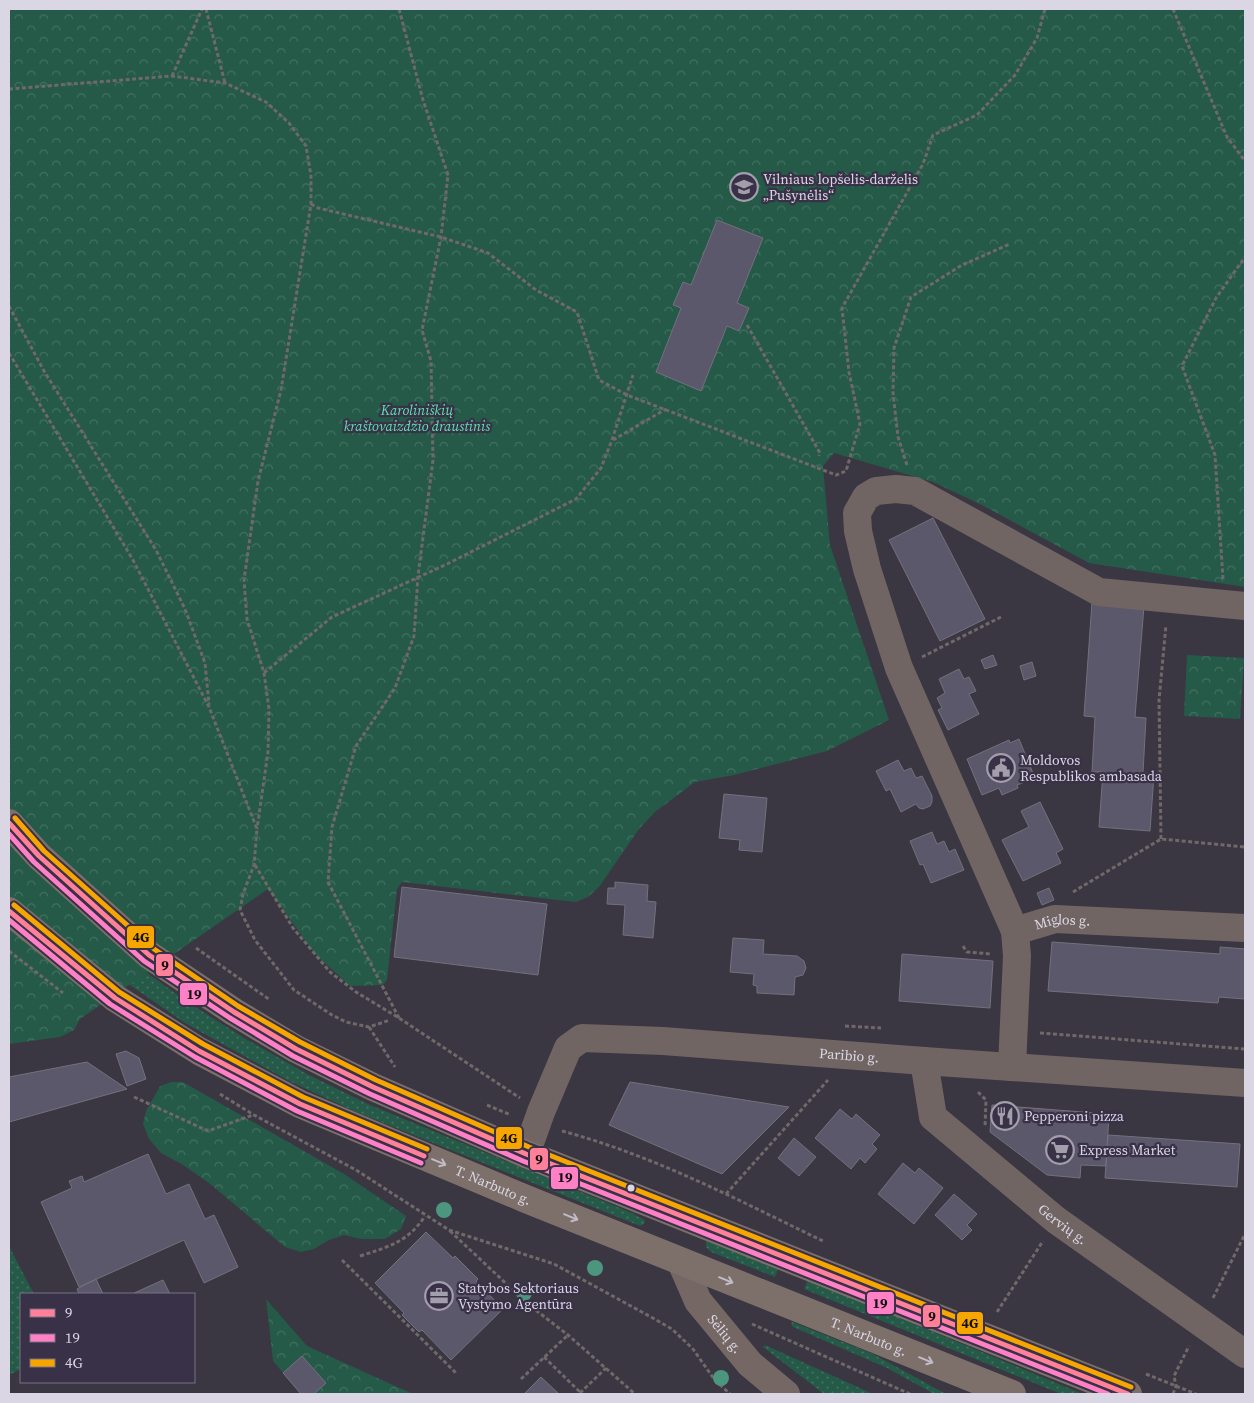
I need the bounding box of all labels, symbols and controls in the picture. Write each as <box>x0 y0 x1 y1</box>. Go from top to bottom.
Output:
place label: Vilniaus lopšelis-darželis „Pušynėlis“ <box>763 169 918 205</box>
school or university icon: Vilniaus lopšelis-darželis „Pušynėlis“ <box>729 172 759 202</box>
park label: Karoliniškių kraštovaizdžio draustinis <box>344 400 491 436</box>
place label: Moldovos Respublikos ambasada <box>1020 750 1163 786</box>
public building icon: Moldovos Respublikos ambasada <box>986 753 1016 783</box>
street label: Miglos g. <box>1032 909 1091 935</box>
line badge: 4G <box>126 925 155 949</box>
text: 4G <box>132 927 150 947</box>
line badge: 9 <box>155 953 174 977</box>
text: 9 <box>161 955 169 975</box>
line badge: 19 <box>179 982 208 1006</box>
text: 19 <box>186 984 202 1004</box>
street label: Paribio g. <box>818 1043 880 1068</box>
restaurant icon: Pepperoni pizza <box>990 1101 1020 1131</box>
place label: Pepperoni pizza <box>1024 1106 1125 1126</box>
line badge: 4G <box>495 1126 523 1150</box>
text: 4G <box>500 1128 518 1148</box>
supermarket icon: Express Market <box>1045 1135 1075 1165</box>
place label: Express Market <box>1079 1140 1176 1160</box>
line badge: 9 <box>529 1147 549 1171</box>
text: 9 <box>535 1149 543 1169</box>
one-way arrow <box>431 1158 446 1168</box>
street label: T. Narbuto g. <box>452 1160 534 1210</box>
line badge: 19 <box>550 1166 579 1190</box>
text: 19 <box>557 1167 573 1187</box>
unlabelled marker <box>626 1183 636 1193</box>
street label: Gervių g. <box>1034 1199 1091 1249</box>
one-way arrow <box>563 1213 579 1222</box>
one-way arrow <box>718 1276 734 1285</box>
place label: Statybos Sektoriaus Vystymo Agentūra <box>458 1278 579 1314</box>
office icon: Statybos Sektoriaus Vystymo Agentūra <box>424 1281 454 1311</box>
line badge: 19 <box>866 1291 895 1315</box>
legend <box>20 1293 195 1383</box>
text: 19 <box>872 1293 888 1313</box>
text: 9 <box>65 1302 73 1323</box>
line badge: 9 <box>922 1304 941 1328</box>
text: 9 <box>928 1306 936 1326</box>
street label: Sėlių g. <box>703 1310 747 1358</box>
line badge: 4G <box>956 1311 984 1335</box>
street label: T. Narbuto g. <box>828 1312 910 1361</box>
text: 4G <box>961 1313 979 1333</box>
text: 19 <box>65 1327 80 1348</box>
text: 4G <box>65 1352 83 1373</box>
one-way arrow <box>918 1356 933 1365</box>

